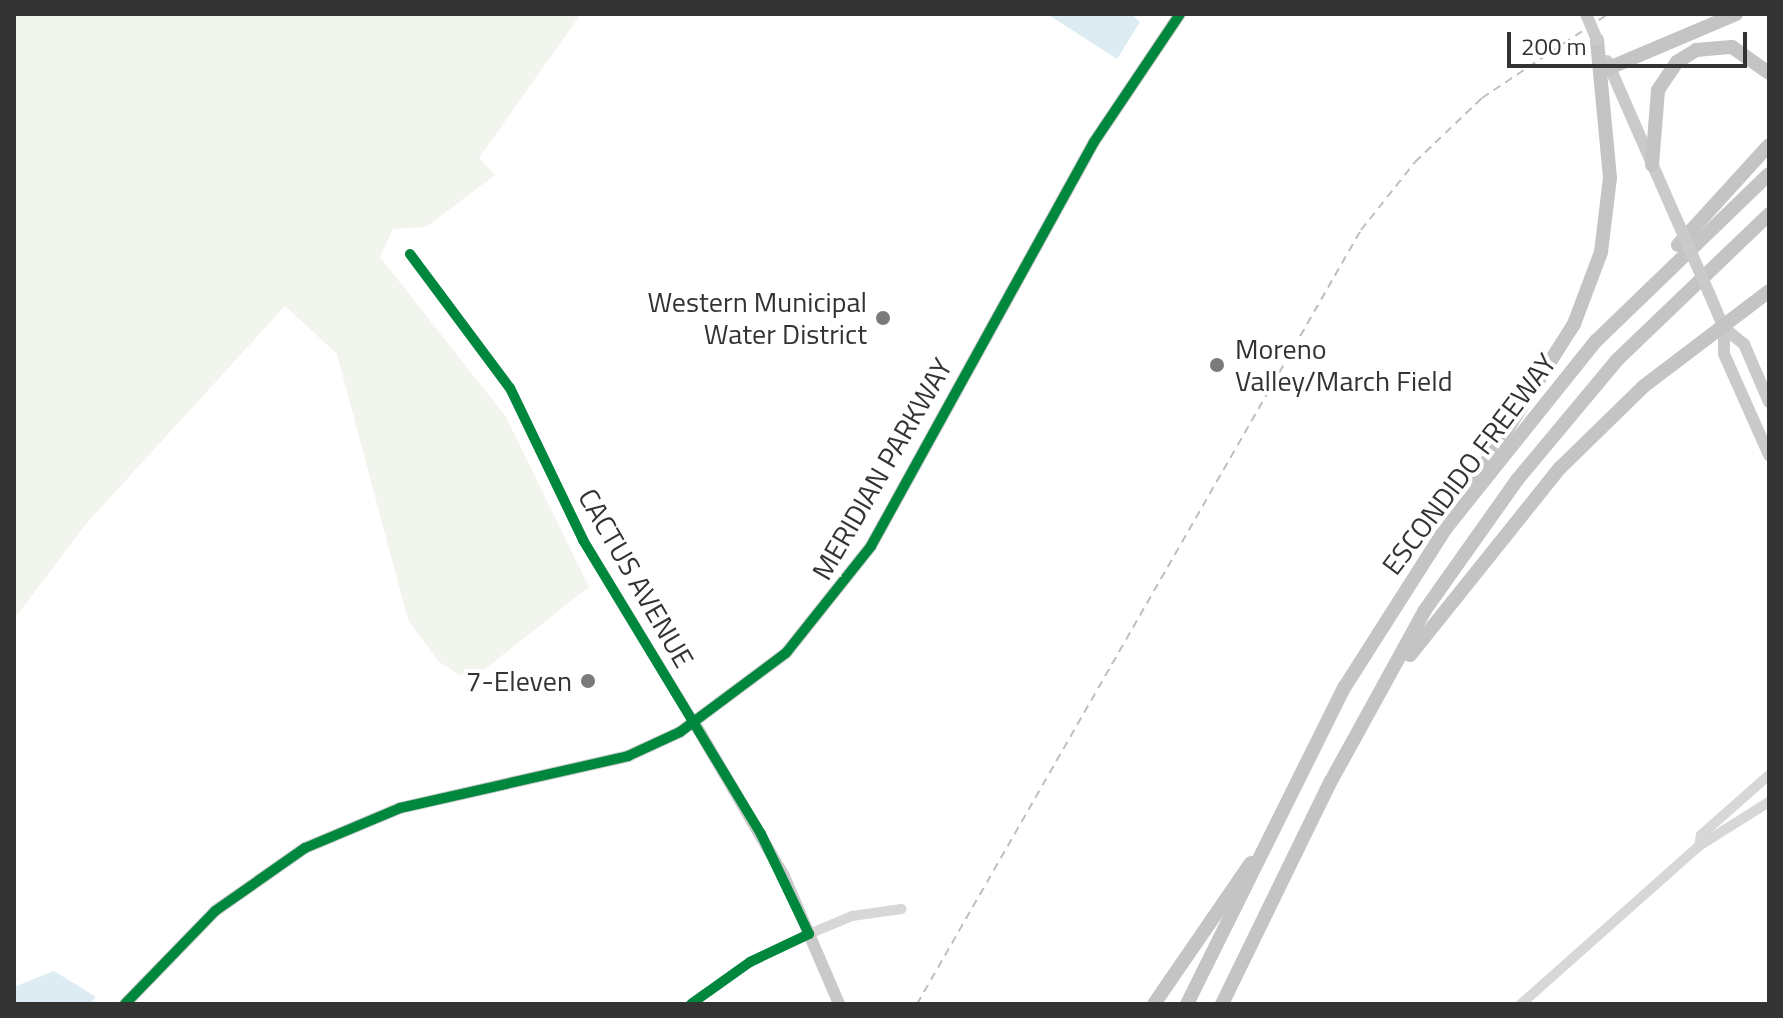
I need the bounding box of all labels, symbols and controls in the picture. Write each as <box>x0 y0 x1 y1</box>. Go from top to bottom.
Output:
scale bar <box>1511 16 1751 66</box>
text: 200 m <box>1521 28 1587 64</box>
place label: Western Municipal Water District <box>648 285 867 351</box>
marker: Western Municipal Water District <box>874 309 892 327</box>
place label: Moreno Valley/March Field <box>1235 332 1453 398</box>
street label: ESCONDIDO FREEWAY <box>1375 347 1563 581</box>
street label: MERIDIAN PARKWAY <box>805 352 959 586</box>
marker: Moreno Valley/March Field <box>1206 354 1228 376</box>
street label: CACTUS AVENUE <box>571 483 701 673</box>
place label: 7-Eleven <box>466 664 572 698</box>
marker: 7-Eleven <box>579 672 597 690</box>

